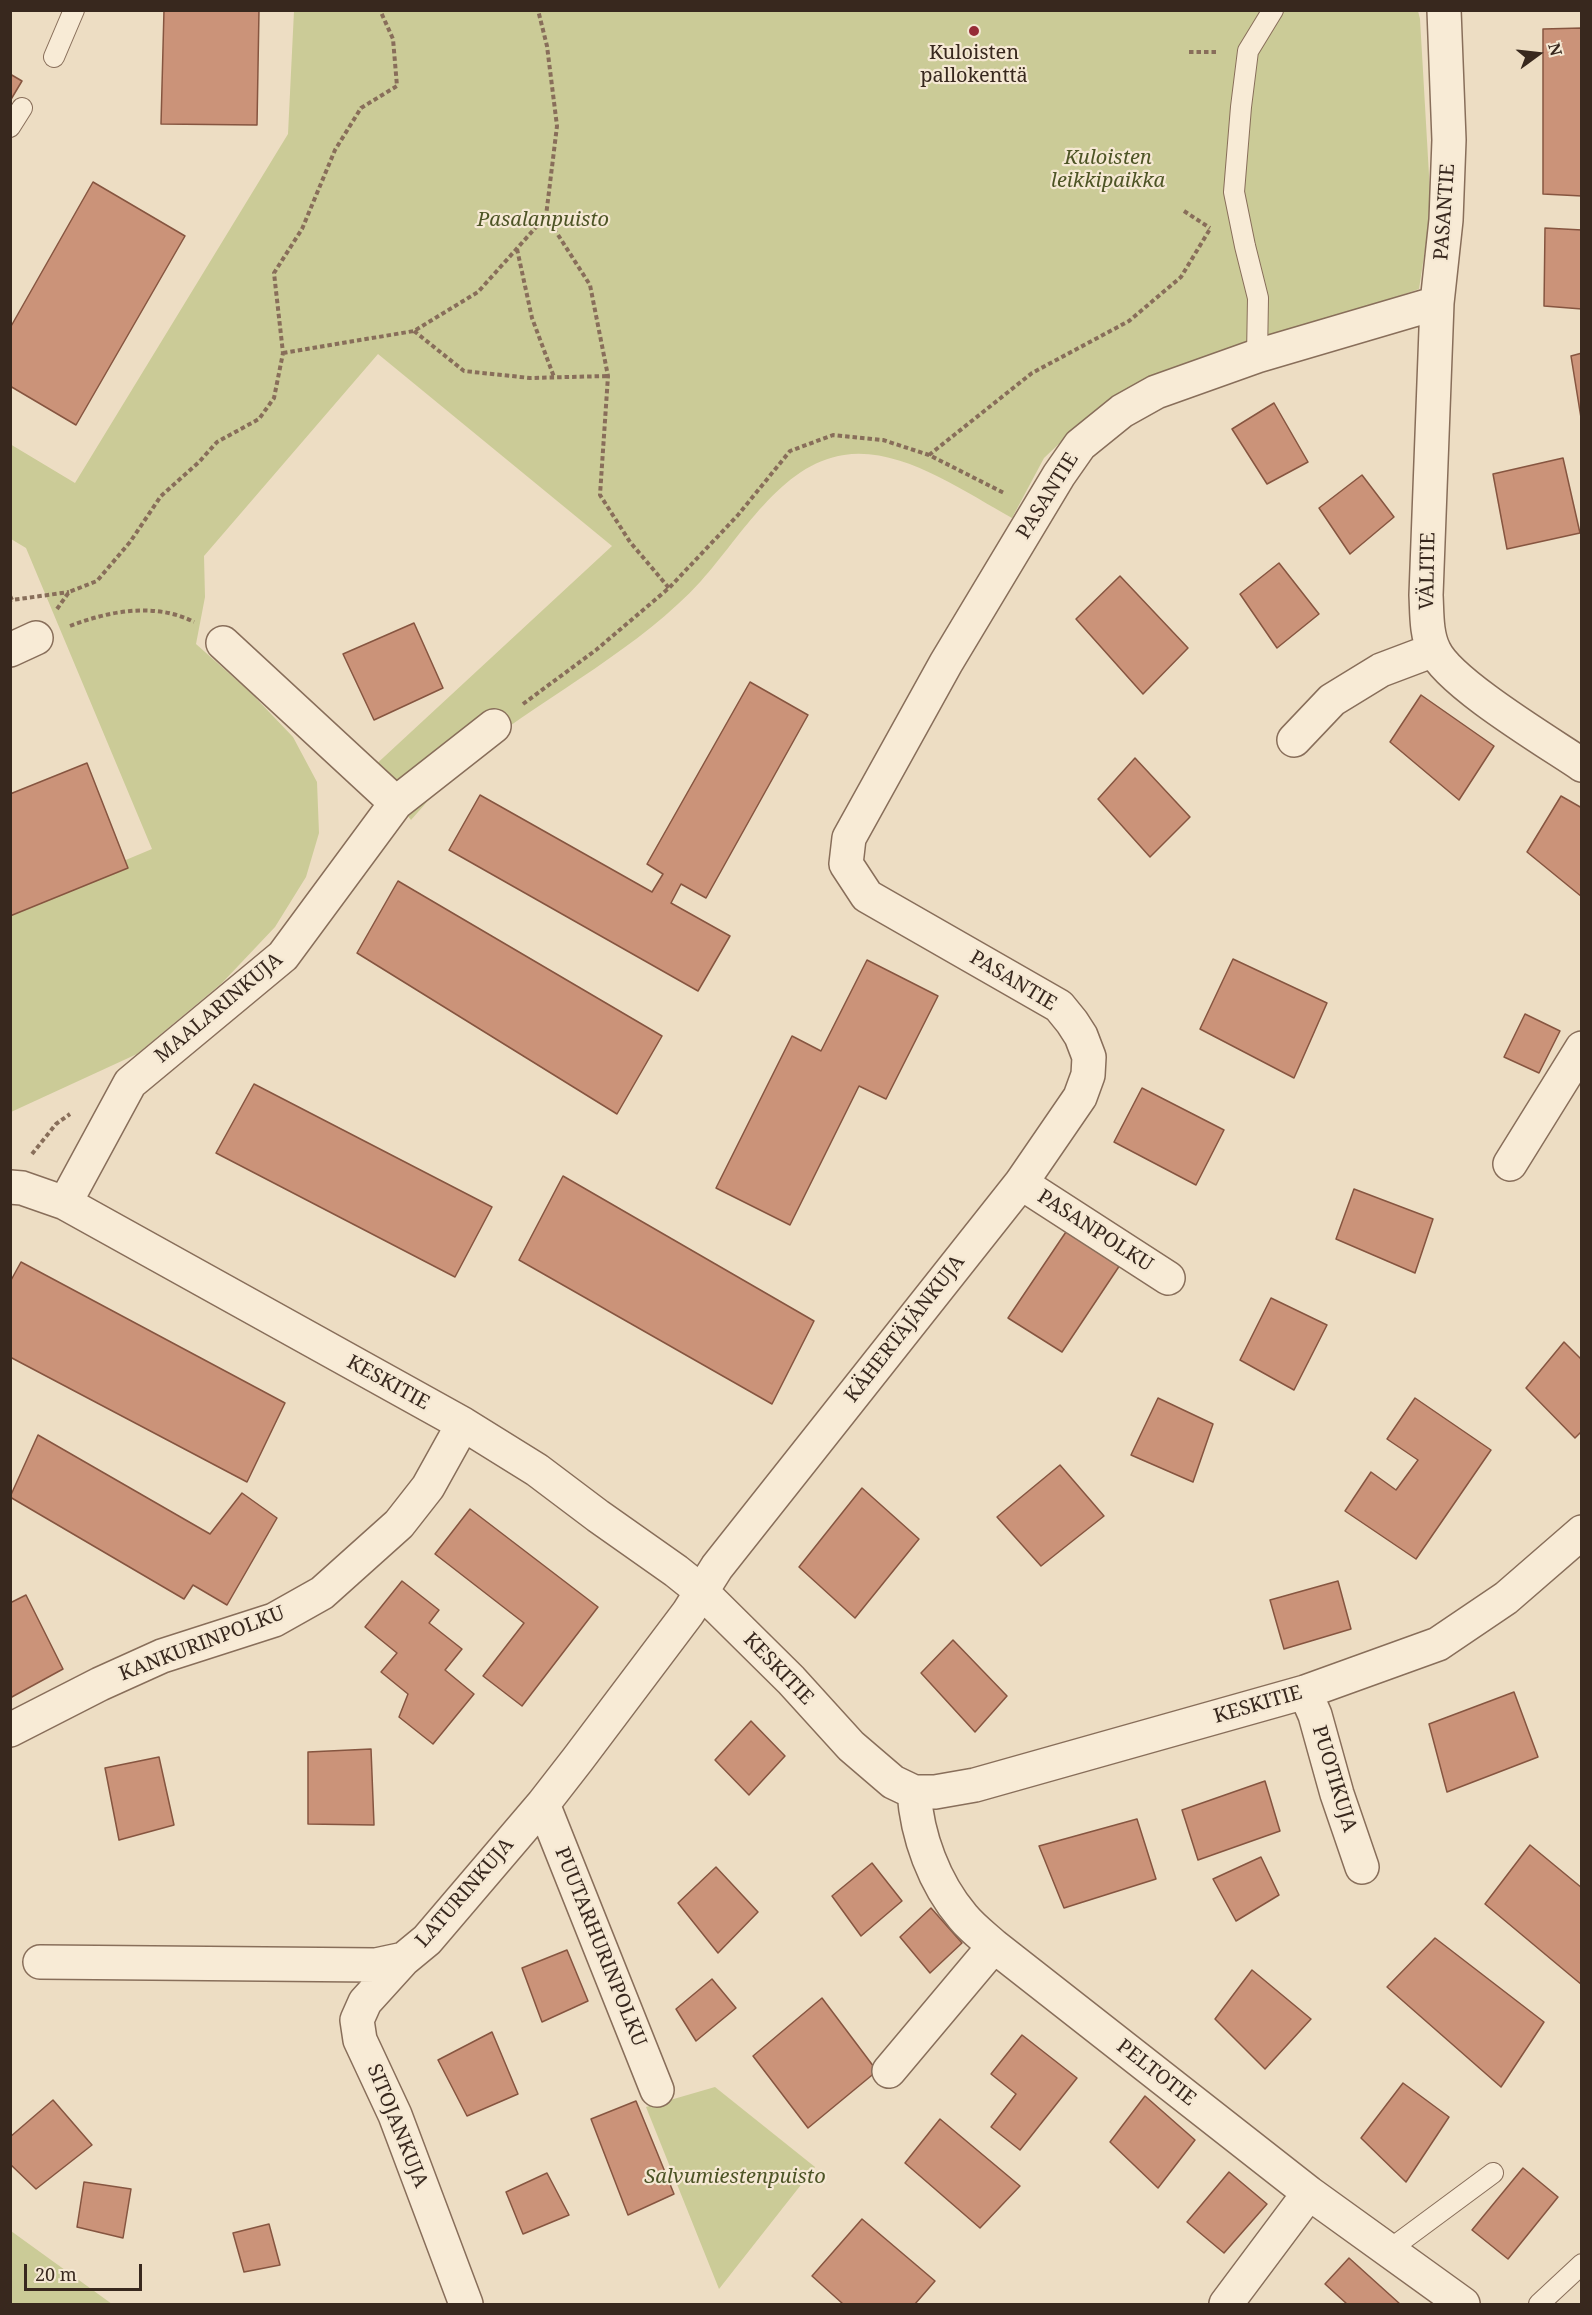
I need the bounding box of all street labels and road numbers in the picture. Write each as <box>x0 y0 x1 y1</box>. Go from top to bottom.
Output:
street label: PASANTIE <box>1430 163 1460 261</box>
street label: PASANTIE <box>1012 448 1084 544</box>
street label: VÄLITIE <box>1415 532 1441 610</box>
street label: PASANTIE <box>965 946 1061 1016</box>
street label: MAALARINKUJA <box>150 948 288 1068</box>
street label: PASANPOLKU <box>1033 1185 1157 1277</box>
street label: KÄHERTÄJÄNKUJA <box>840 1251 970 1407</box>
street label: KESKITIE <box>343 1351 433 1415</box>
street label: KANKURINPOLKU <box>116 1601 288 1687</box>
street label: KESKITIE <box>738 1628 818 1710</box>
street label: KESKITIE <box>1211 1681 1305 1729</box>
street label: PUOTIKUJA <box>1306 1723 1362 1835</box>
street label: LATURINKUJA <box>411 1833 519 1953</box>
street label: PUUTARHURINPOLKU <box>549 1844 651 2050</box>
street label: PELTOTIE <box>1112 2035 1200 2111</box>
street label: SITOJANKUJA <box>361 2061 433 2191</box>

